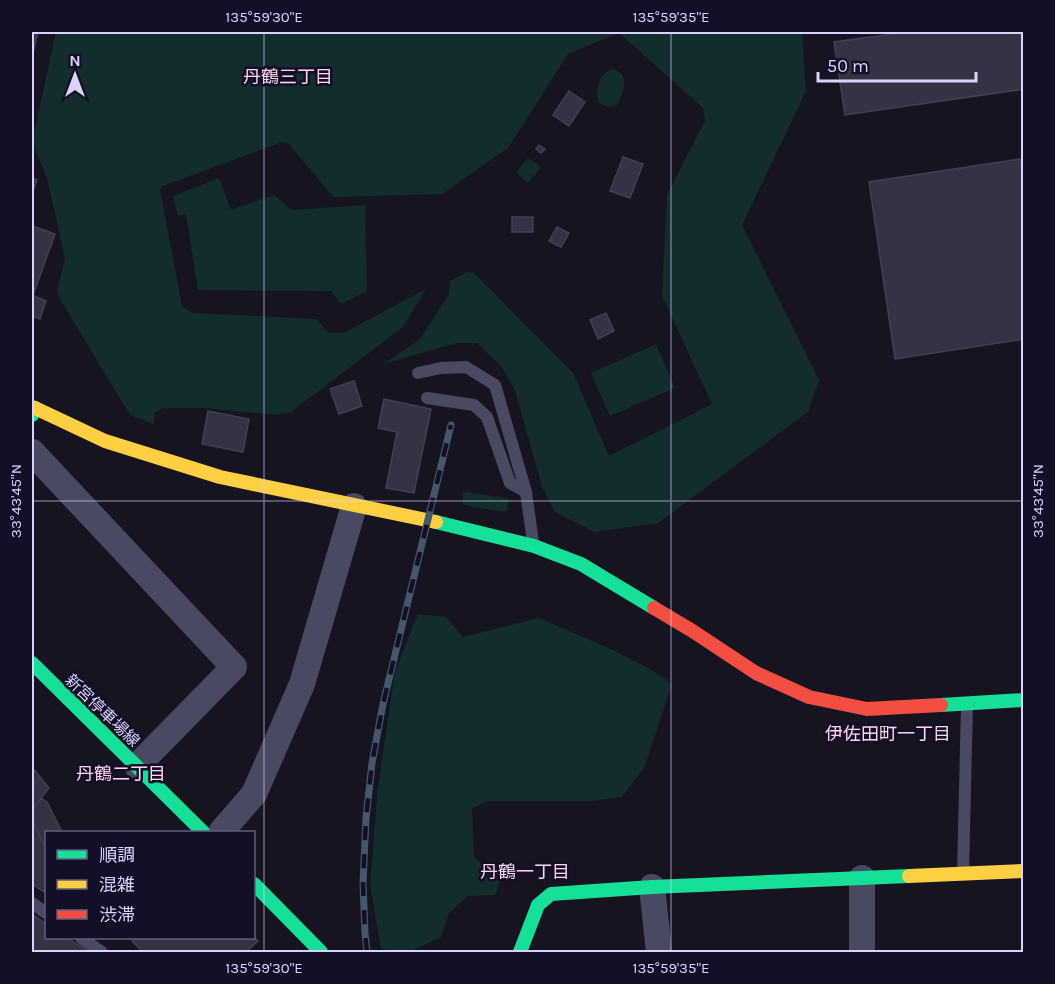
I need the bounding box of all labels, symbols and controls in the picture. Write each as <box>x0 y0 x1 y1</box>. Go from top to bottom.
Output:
text: 135°59'30"E <box>225 8 303 26</box>
text: 135°59'35"E <box>633 8 709 26</box>
north arrow <box>45 45 105 105</box>
scale bar <box>818 45 976 83</box>
text: N <box>69 51 81 70</box>
text: 50 m <box>827 55 869 77</box>
district label: 丹鶴三丁目 <box>243 66 333 88</box>
text: 33°43'45"N <box>7 464 25 538</box>
text: 33°43'45"N <box>1029 464 1047 538</box>
street label: 新宮停車場線 <box>62 670 144 751</box>
district label: 伊佐田町一丁目 <box>825 723 951 745</box>
district label: 丹鶴二丁目 <box>76 763 166 785</box>
legend <box>45 831 255 939</box>
text: 順調 <box>99 844 135 866</box>
district label: 丹鶴一丁目 <box>480 861 570 883</box>
text: 混雑 <box>99 874 135 896</box>
text: 渋滞 <box>99 904 135 926</box>
text: 135°59'30"E <box>225 959 303 977</box>
text: 135°59'35"E <box>633 959 709 977</box>

